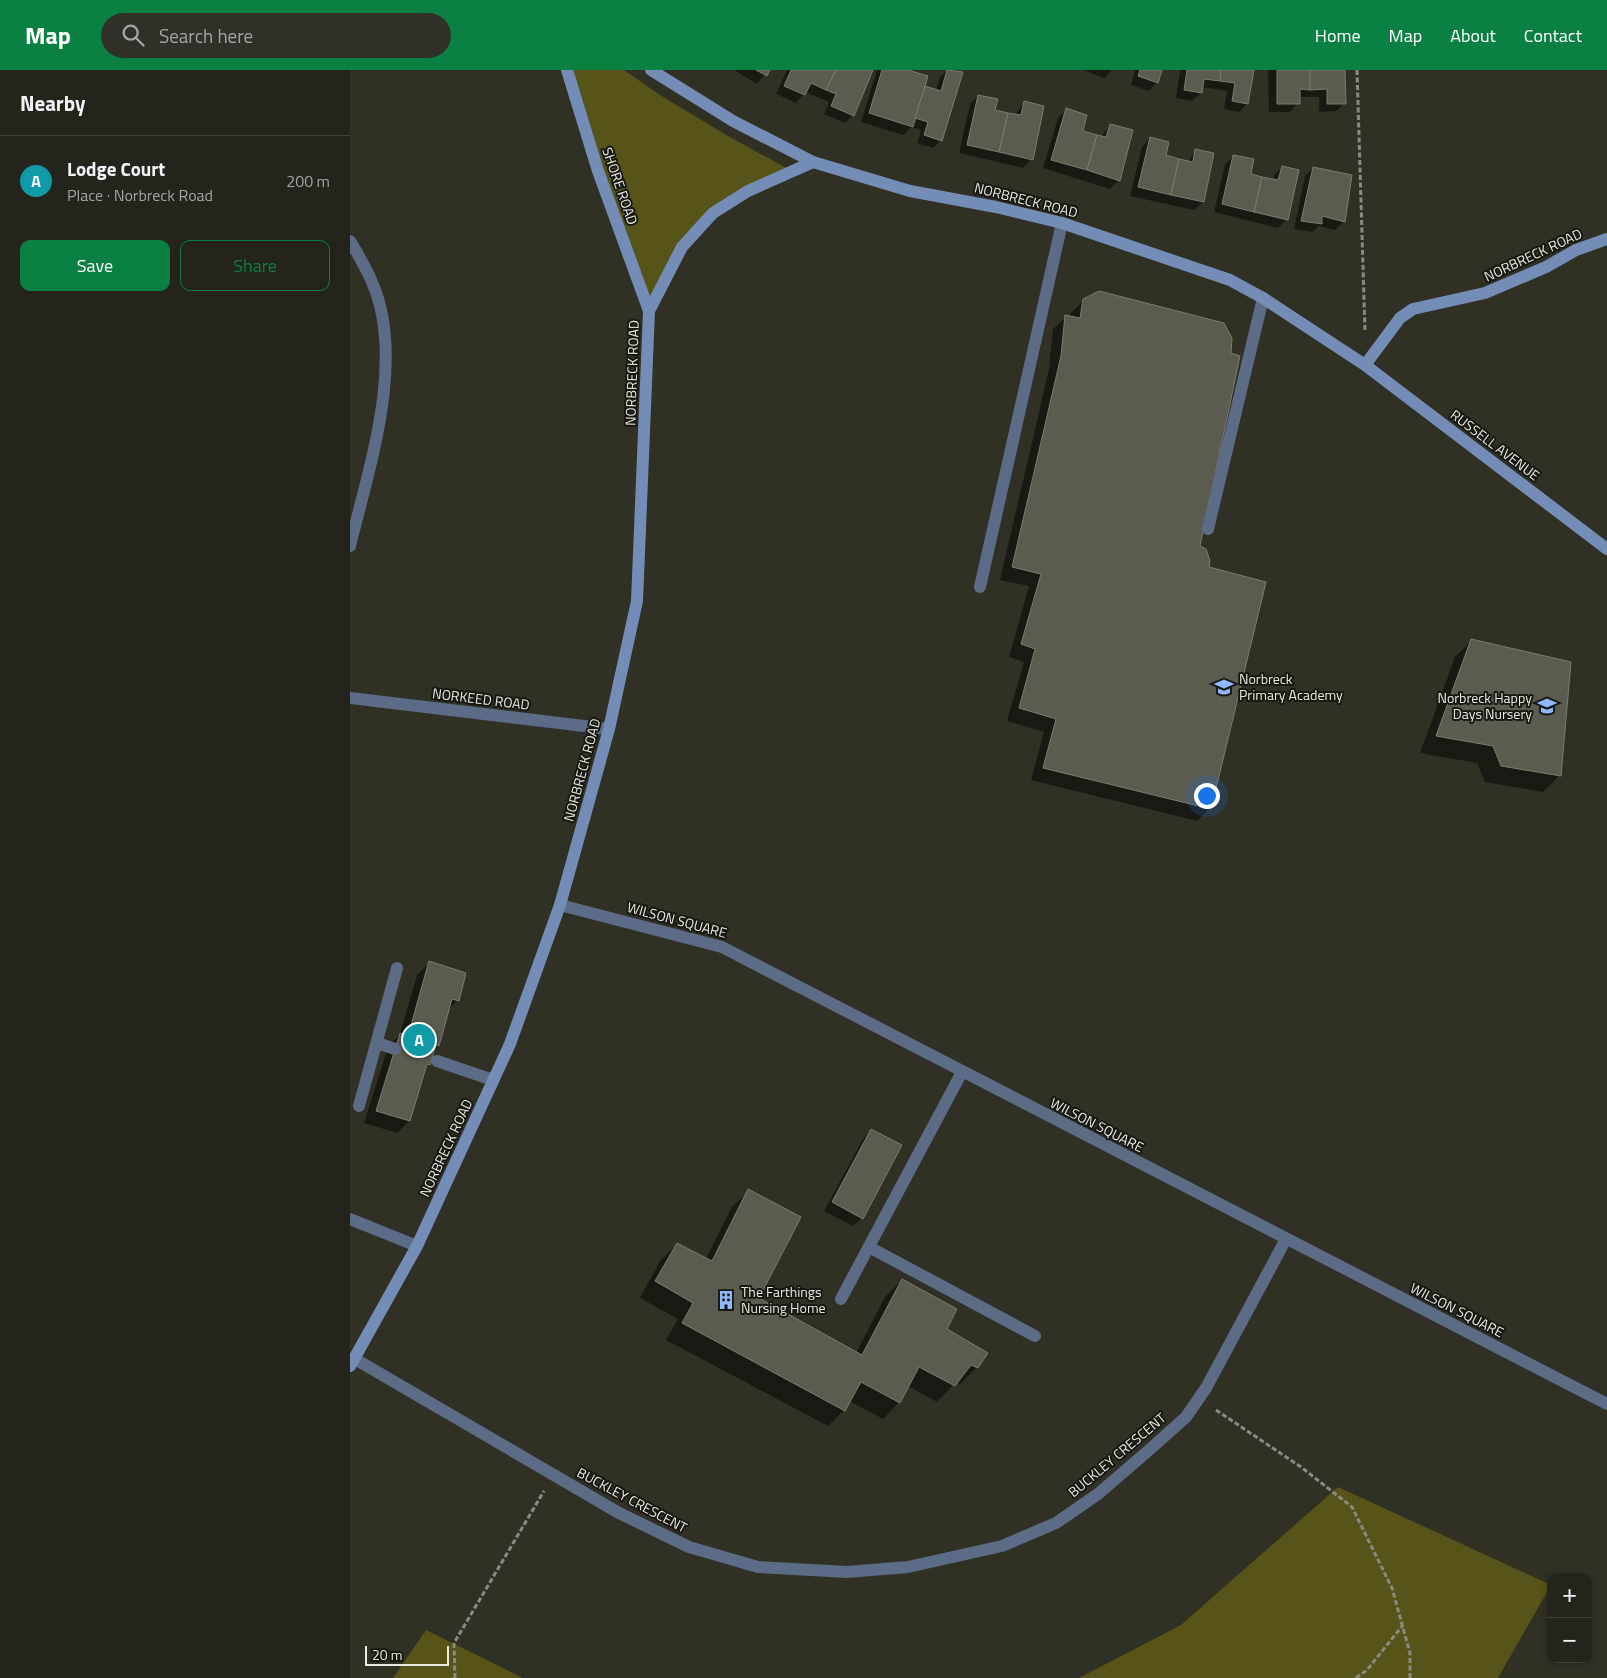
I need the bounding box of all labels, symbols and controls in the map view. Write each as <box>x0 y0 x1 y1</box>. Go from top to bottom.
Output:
search box <box>101 13 451 58</box>
text: Map <box>25 17 71 53</box>
icon: search <box>119 21 147 49</box>
text: Search here <box>159 21 253 50</box>
text: Home <box>1315 22 1361 49</box>
text: Map <box>1389 22 1422 49</box>
text: About <box>1450 22 1496 49</box>
text: Contact <box>1524 22 1582 49</box>
text: Nearby <box>20 87 85 119</box>
street label: SHORE ROAD <box>597 144 644 227</box>
text: Lodge Court <box>67 154 165 183</box>
text: A <box>31 169 41 193</box>
text: 200 m <box>286 169 330 193</box>
street label: NORBRECK ROAD <box>972 177 1080 223</box>
text: Place · Norbreck Road <box>67 183 213 207</box>
street label: NORBRECK ROAD <box>1480 223 1585 286</box>
button: Save <box>20 240 170 291</box>
button: Share <box>180 240 330 291</box>
street label: NORBRECK ROAD <box>619 320 644 426</box>
street label: RUSSELL AVENUE <box>1446 404 1545 485</box>
place label: Norbreck Primary Academy <box>1239 668 1343 705</box>
school or university icon: Norbreck Primary Academy <box>1213 676 1235 698</box>
street label: NORKEED ROAD <box>431 682 531 715</box>
place label: Norbreck Happy Days Nursery <box>1437 687 1532 724</box>
school or university icon: Norbreck Happy Days Nursery <box>1536 695 1558 717</box>
street label: NORBRECK ROAD <box>558 716 605 824</box>
your location <box>1194 783 1220 809</box>
street label: WILSON SQUARE <box>625 896 730 943</box>
pin: A <box>403 1021 435 1059</box>
street label: WILSON SQUARE <box>1047 1092 1148 1157</box>
street label: NORBRECK ROAD <box>414 1095 477 1200</box>
street label: WILSON SQUARE <box>1407 1277 1508 1342</box>
place label: The Farthings Nursing Home <box>741 1281 826 1318</box>
building icon: The Farthings Nursing Home <box>715 1289 737 1311</box>
street label: BUCKLEY CRESCENT <box>1063 1407 1171 1502</box>
street label: BUCKLEY CRESCENT <box>573 1462 692 1538</box>
map controls <box>1547 1573 1592 1663</box>
button: + <box>1547 1573 1592 1618</box>
button: − <box>1547 1618 1592 1663</box>
scale bar <box>365 1643 449 1666</box>
text: 20 m <box>372 1644 402 1665</box>

